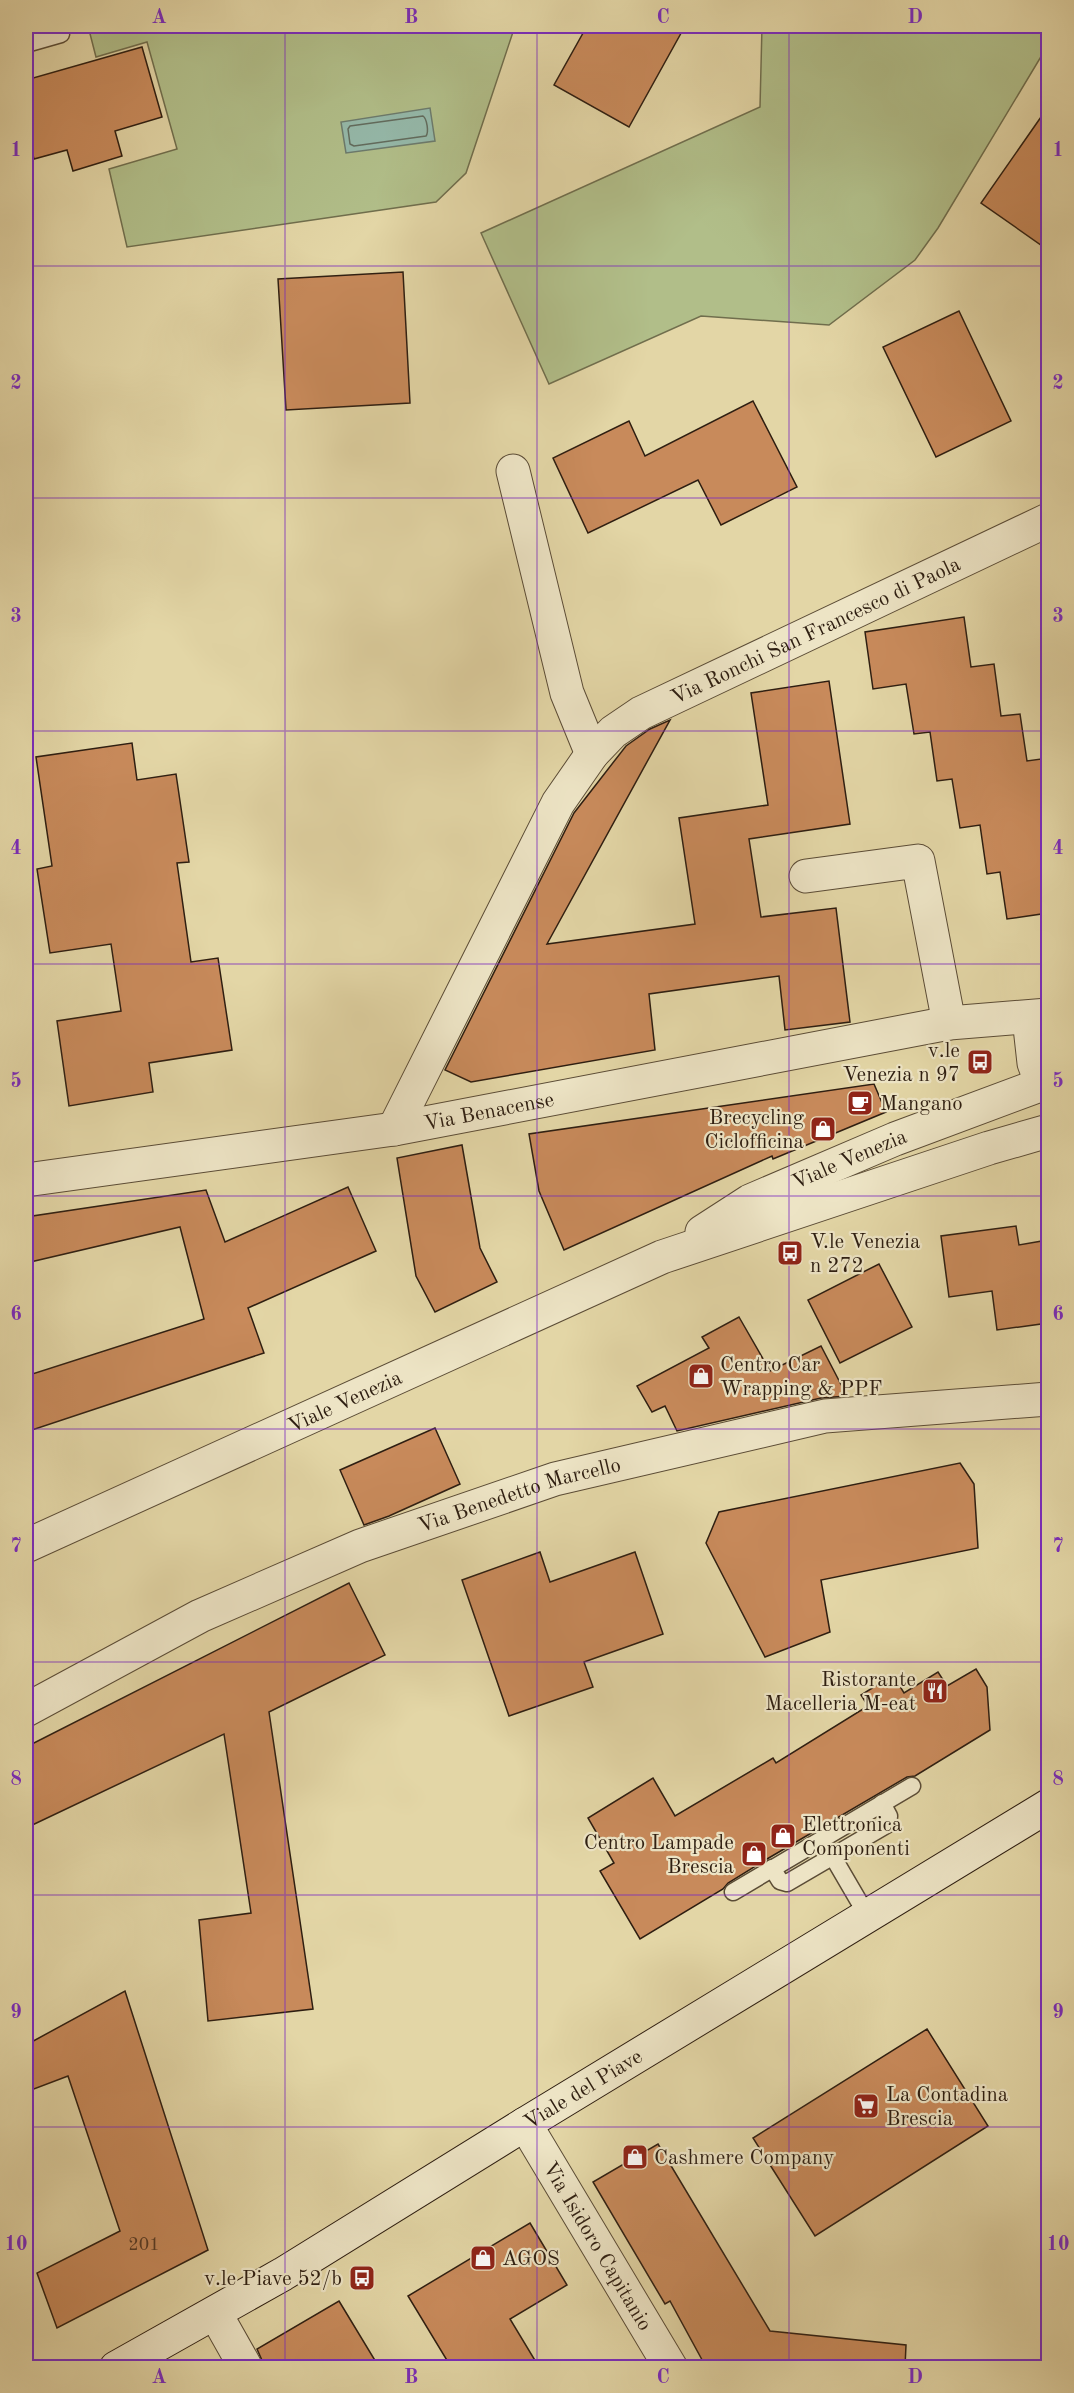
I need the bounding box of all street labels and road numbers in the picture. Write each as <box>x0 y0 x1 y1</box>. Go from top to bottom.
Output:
street label: Via Ronchi San Francesco di Paola <box>668 554 964 709</box>
street label: Via Benacense <box>422 1090 556 1135</box>
street label: Viale Venezia <box>789 1127 910 1194</box>
street label: Viale Venezia <box>285 1368 405 1438</box>
street label: Via Benedetto Marcello <box>416 1455 623 1537</box>
street label: Viale del Piave <box>521 2046 646 2134</box>
street label: Via Isidoro Capitanio <box>538 2158 655 2335</box>

